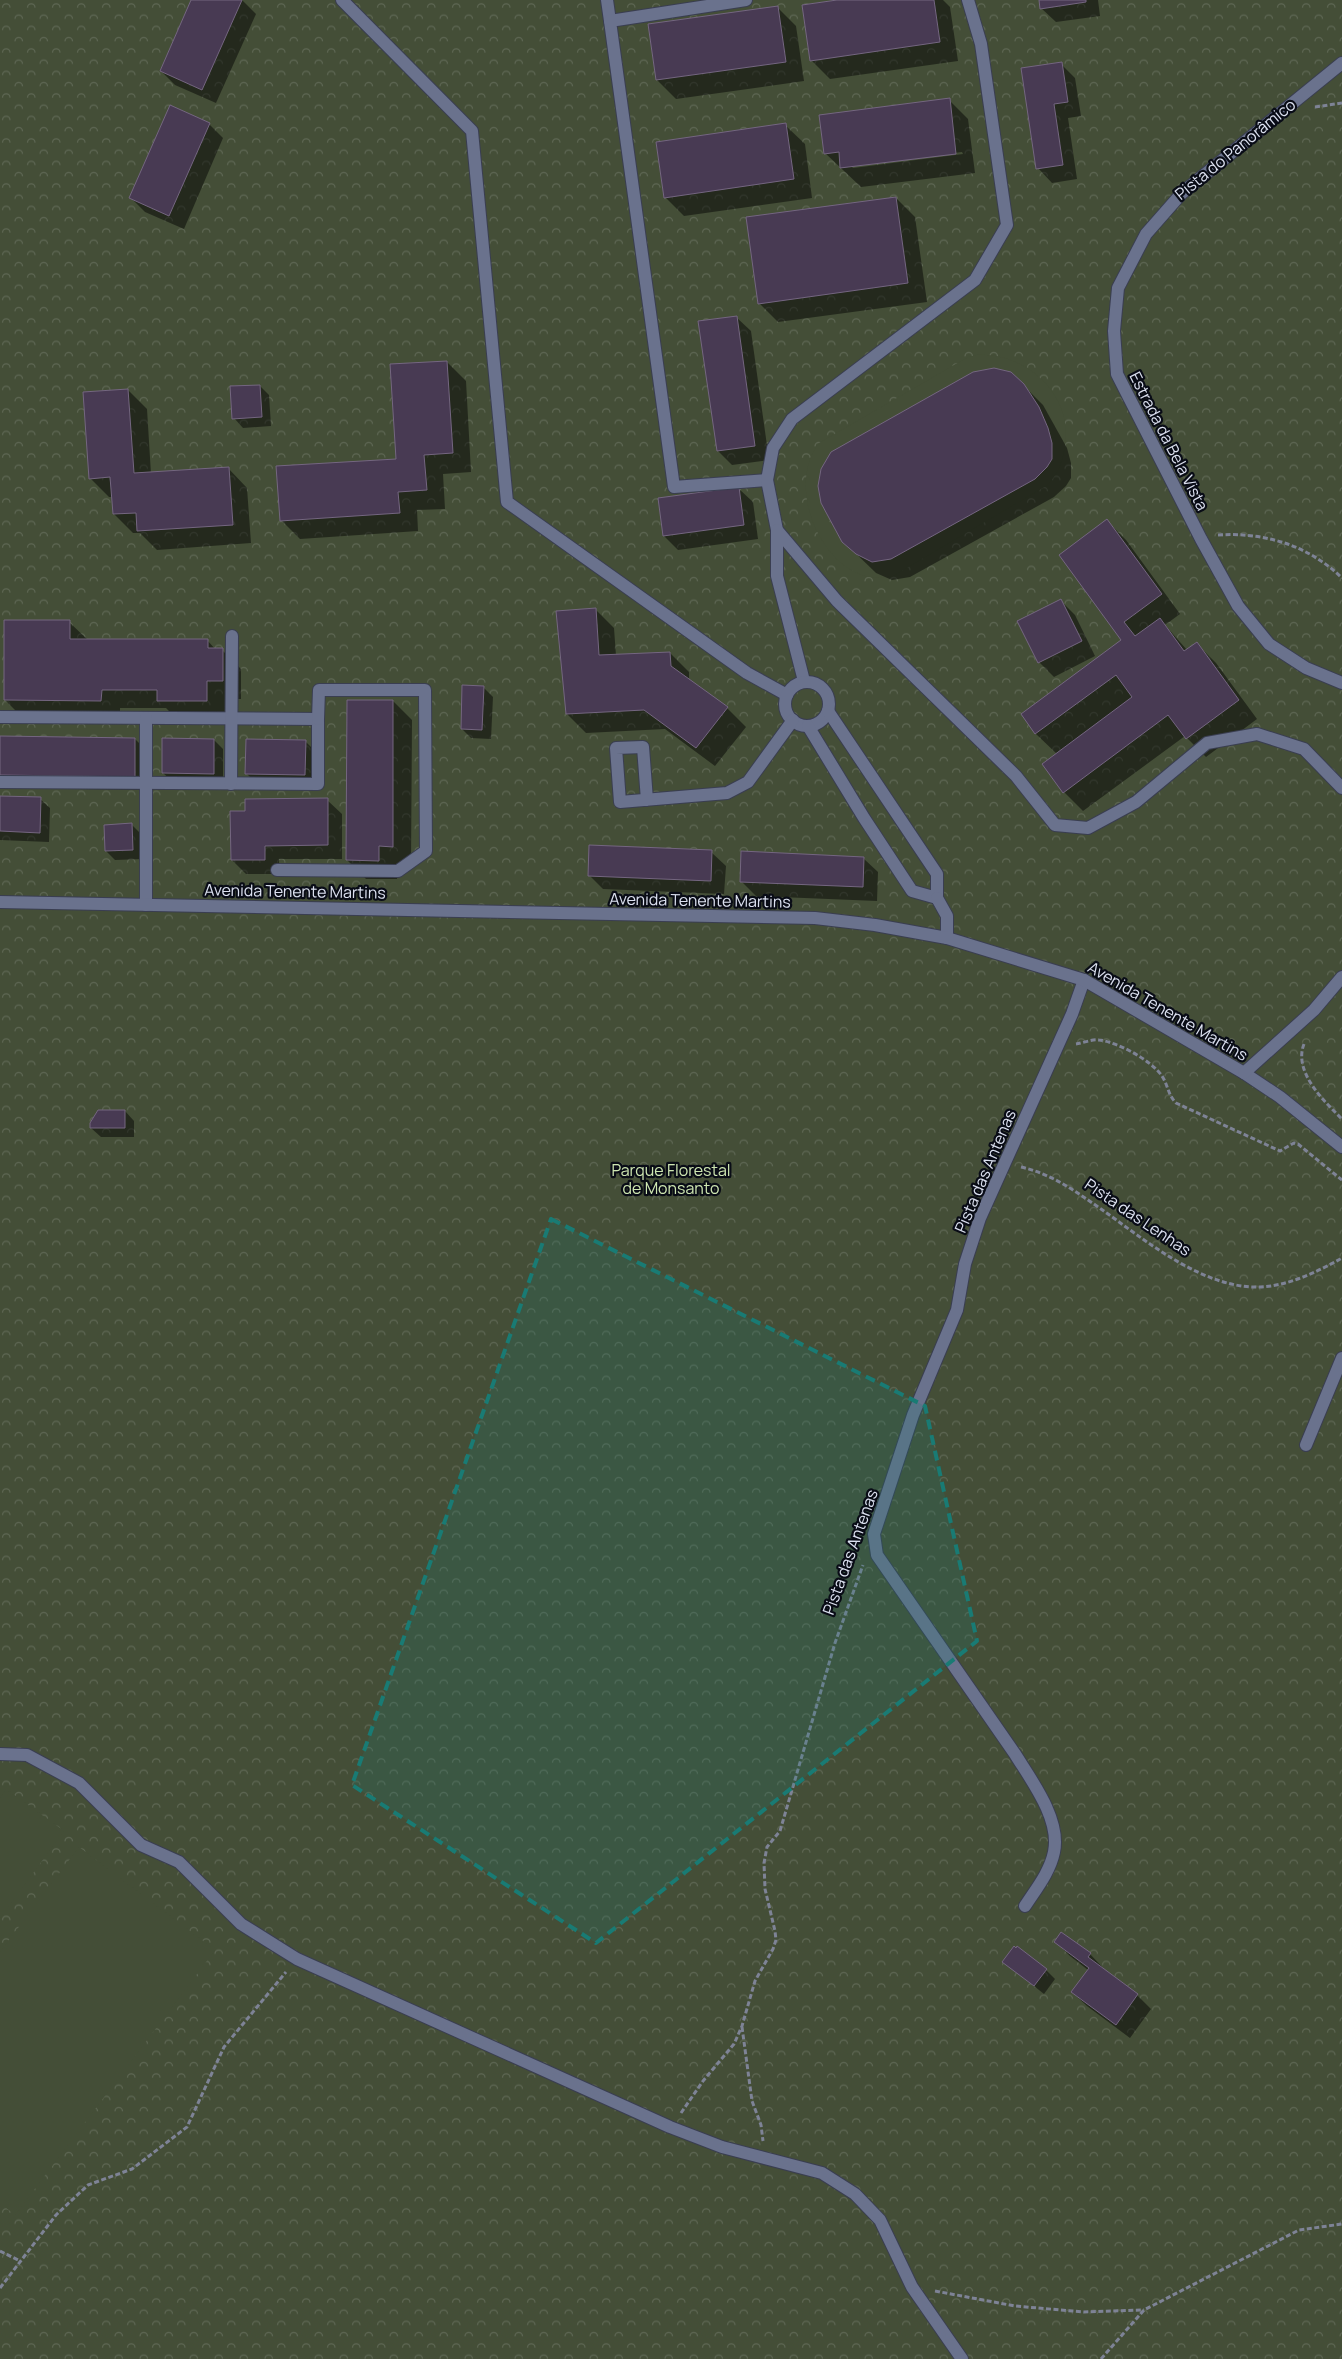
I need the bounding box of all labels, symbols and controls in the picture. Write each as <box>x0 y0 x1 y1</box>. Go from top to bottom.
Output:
street label: Pista do Panorâmico <box>1170 93 1300 205</box>
street label: Estrada da Bela Vista <box>1124 368 1214 514</box>
street label: Avenida Tenente Martins <box>204 878 386 904</box>
street label: Avenida Tenente Martins <box>609 887 791 913</box>
street label: Avenida Tenente Martins <box>1084 956 1252 1066</box>
street label: Pista das Antenas <box>949 1106 1021 1236</box>
park label: Parque Florestal de Monsanto <box>611 1159 731 1199</box>
street label: Pista das Lenhas <box>1081 1173 1195 1261</box>
street label: Pista das Antenas <box>817 1486 883 1618</box>

